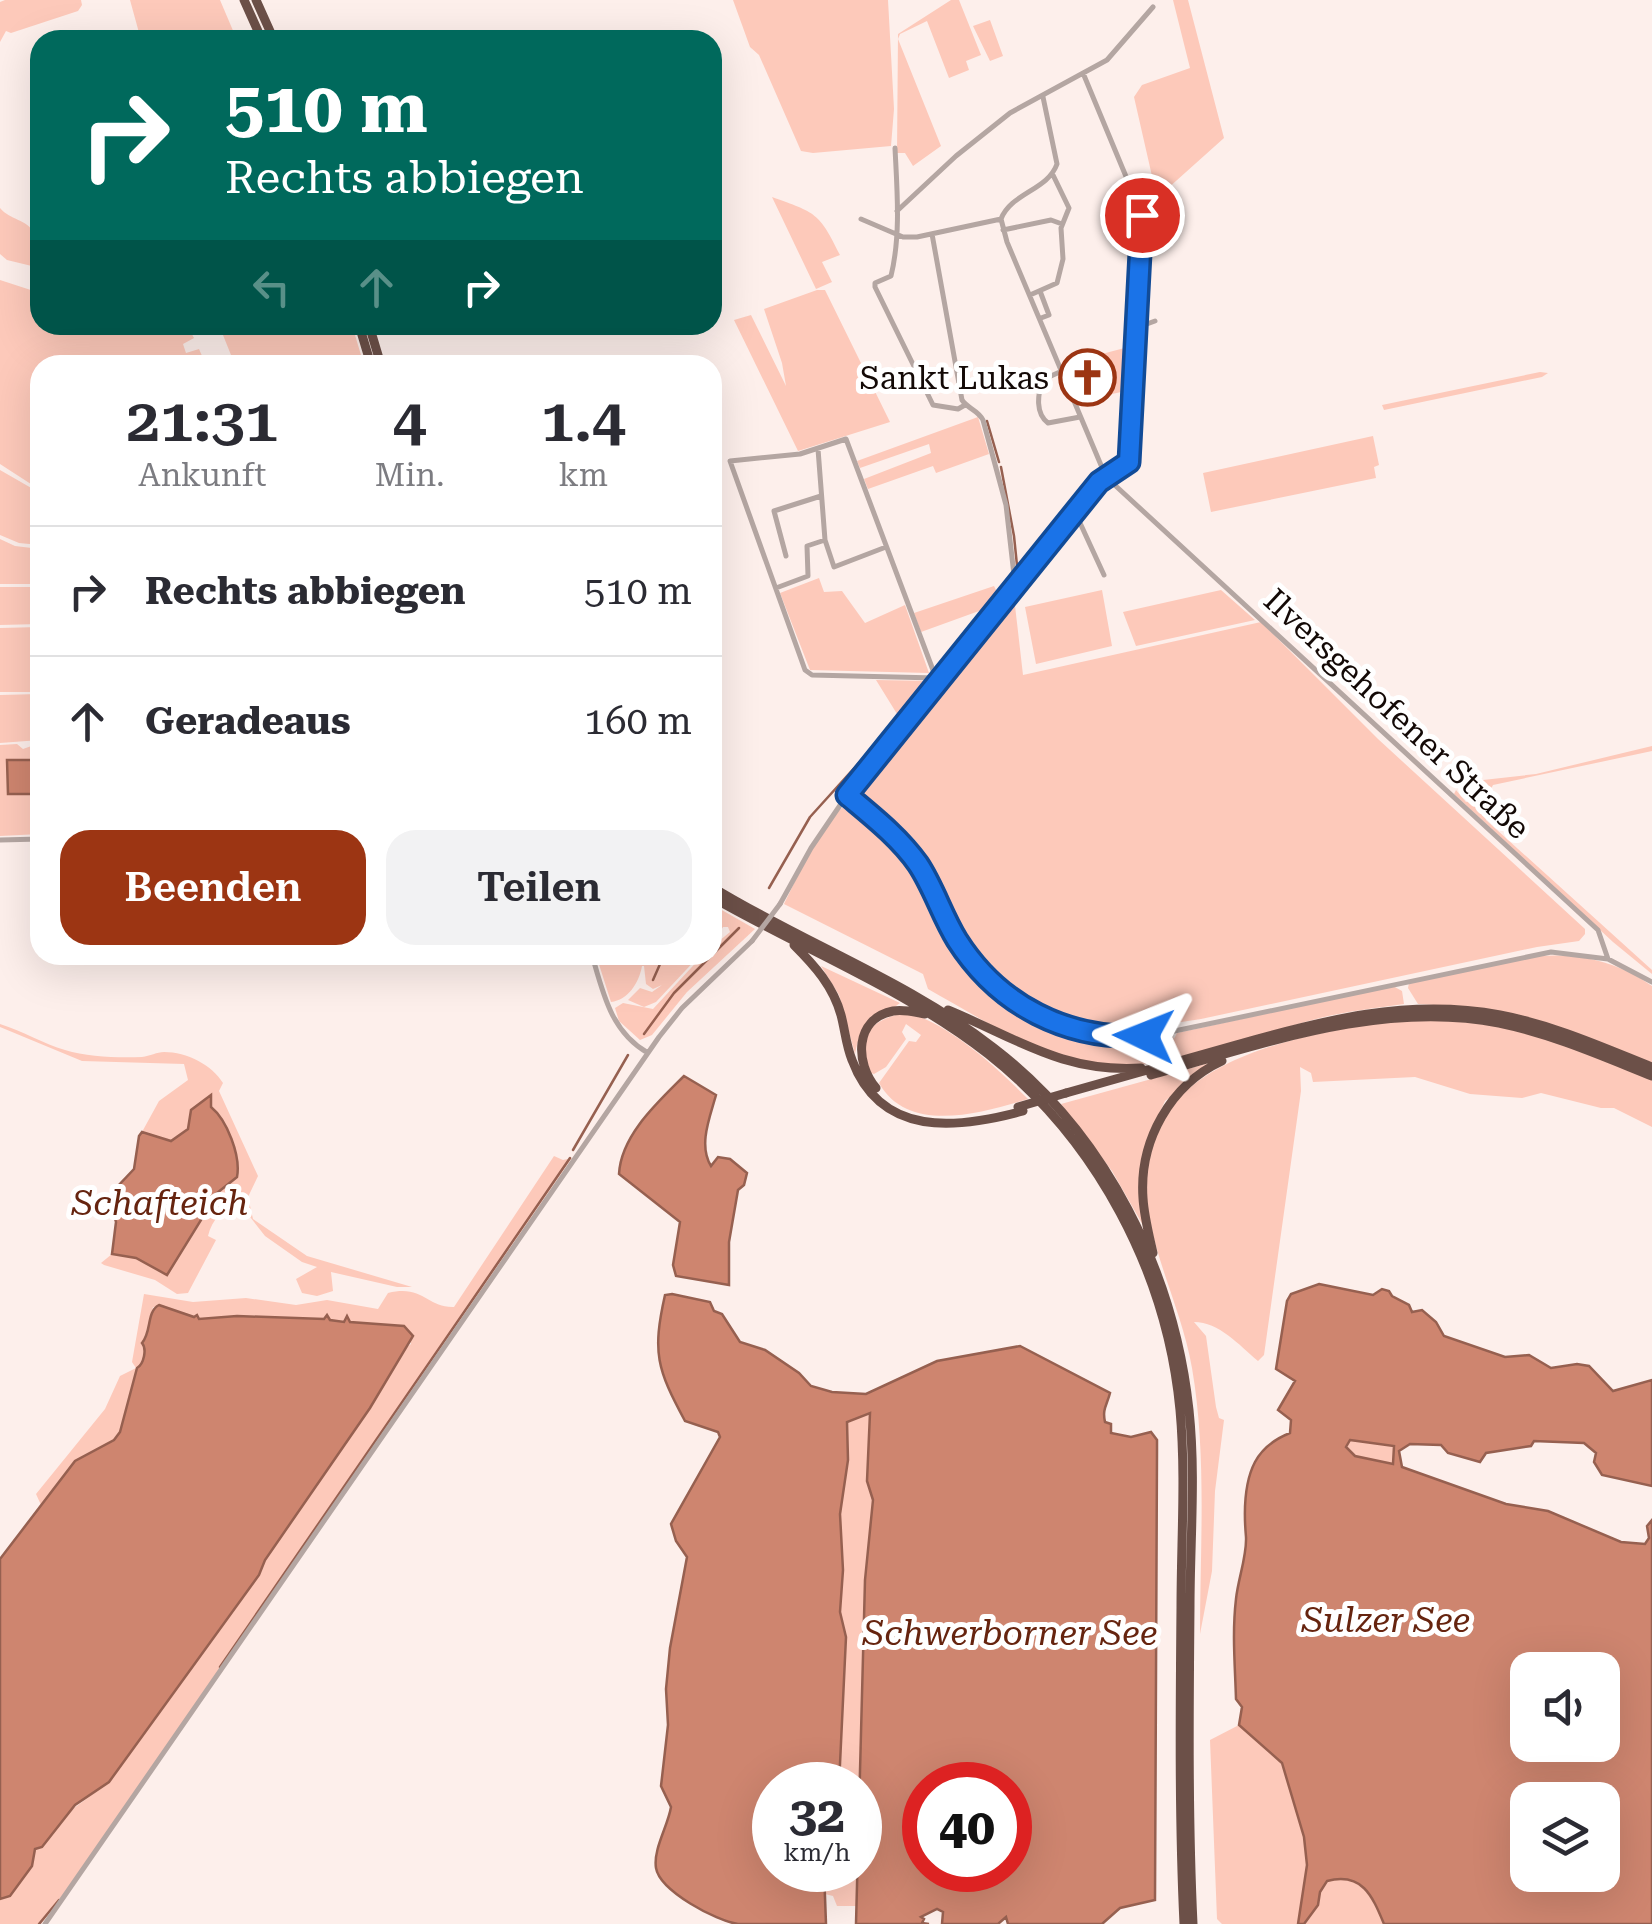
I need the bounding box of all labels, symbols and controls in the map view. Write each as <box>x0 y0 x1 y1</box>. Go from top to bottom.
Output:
text: 510 m <box>225 67 428 149</box>
icon: right <box>60 70 190 200</box>
text: Rechts abbiegen <box>225 151 584 204</box>
pin <box>1100 173 1185 258</box>
icon: arrive <box>1115 188 1170 243</box>
icon: left <box>244 260 299 315</box>
icon: ahead <box>349 260 404 315</box>
icon: right <box>454 260 509 315</box>
church icon: Sankt Lukas <box>1058 348 1118 408</box>
place label: Sankt Lukas <box>860 359 1049 397</box>
text: 21:31 <box>126 385 278 456</box>
text: 4 <box>393 385 426 456</box>
text: 1.4 <box>541 385 626 456</box>
text: Ankunft <box>138 456 267 494</box>
text: Min. <box>375 456 444 494</box>
text: km <box>558 456 608 494</box>
icon: right <box>60 564 115 619</box>
text: Rechts abbiegen <box>145 569 466 613</box>
text: 510 m <box>584 569 692 613</box>
street label: Ilversgehofener Straße <box>1256 581 1538 847</box>
icon: ahead <box>60 694 115 749</box>
text: Geradeaus <box>145 699 351 743</box>
text: 160 m <box>584 699 692 743</box>
button: Beenden <box>60 830 366 945</box>
button: Teilen <box>386 830 692 945</box>
position arrow <box>1092 984 1196 1088</box>
water label: Schafteich <box>71 1183 248 1224</box>
water label: Sulzer See <box>1301 1600 1470 1641</box>
water label: Schwerborner See <box>862 1613 1157 1654</box>
map controls <box>1510 1652 1620 1892</box>
button: sound <box>1510 1652 1620 1762</box>
speed limit sign: 40 <box>902 1762 1032 1892</box>
button: layers <box>1510 1782 1620 1892</box>
text: 32 <box>789 1786 845 1844</box>
text: km/h <box>784 1838 850 1867</box>

